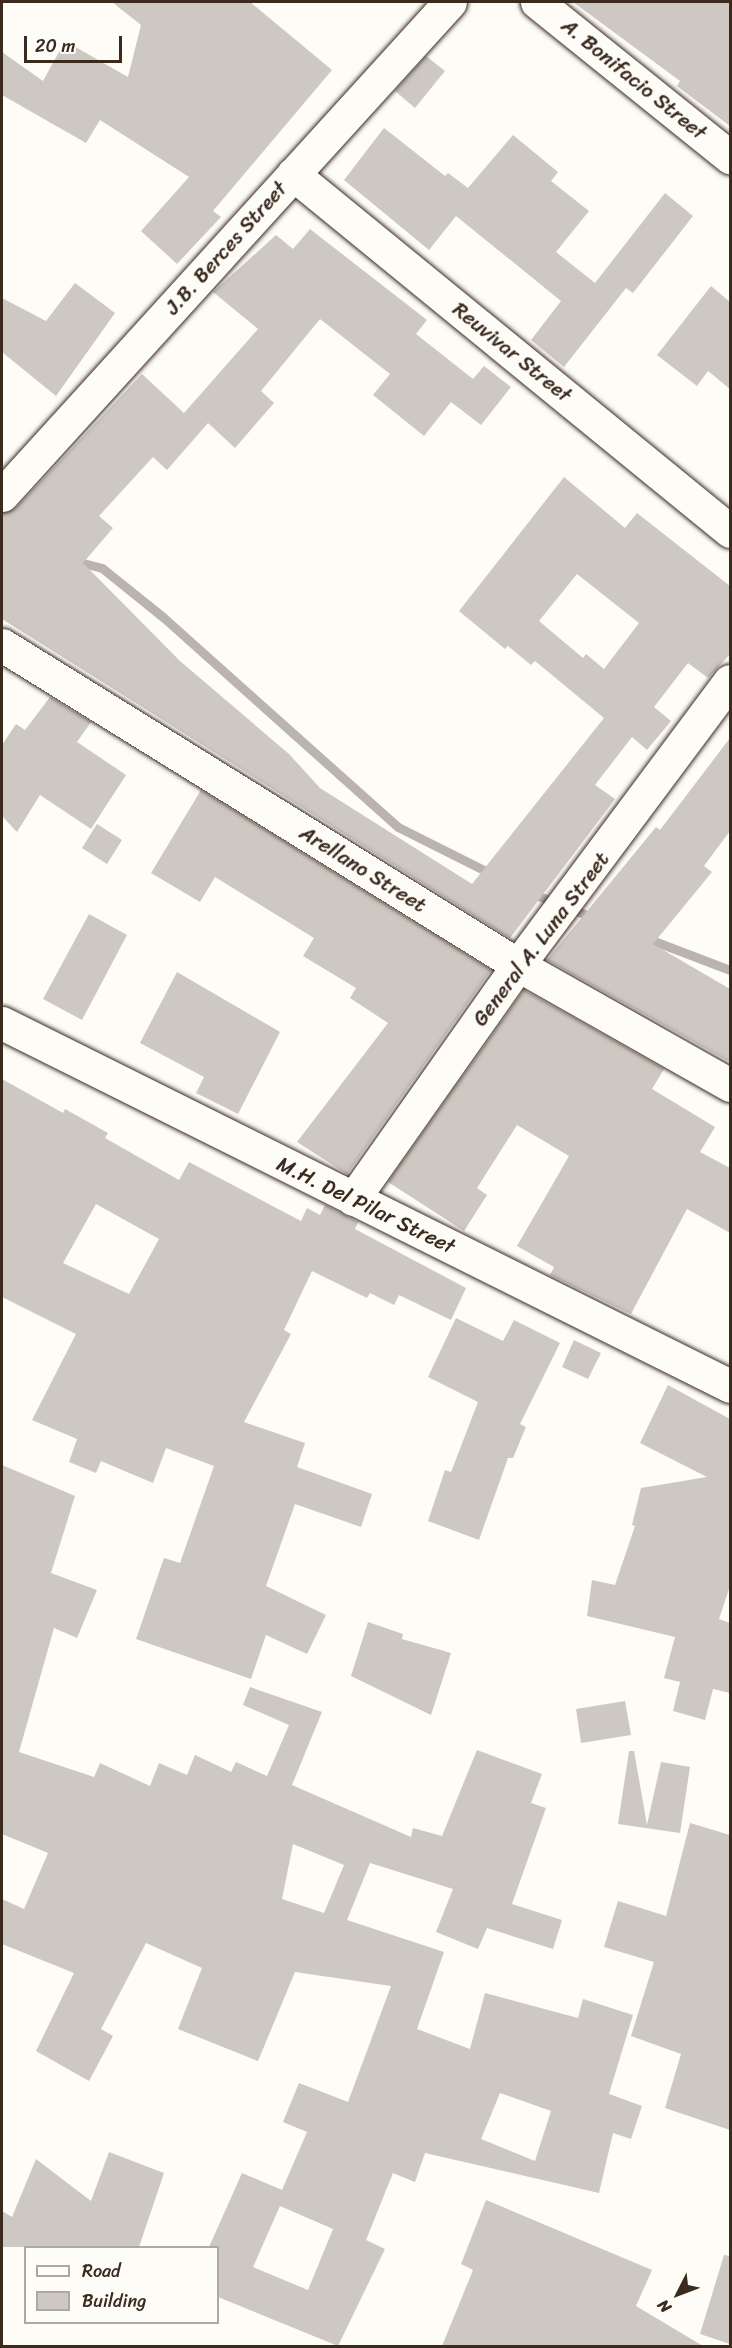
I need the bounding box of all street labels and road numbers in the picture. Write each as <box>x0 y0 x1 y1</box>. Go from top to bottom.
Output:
street label: A. Bonifacio Street <box>556 13 712 145</box>
street label: J.B. Berces Street <box>160 176 292 320</box>
street label: Reuvivar Street <box>447 296 577 408</box>
street label: Arellano Street <box>295 820 431 918</box>
street label: General A. Luna Street <box>467 847 615 1031</box>
street label: M.H. Del Pilar Street <box>273 1151 459 1259</box>

